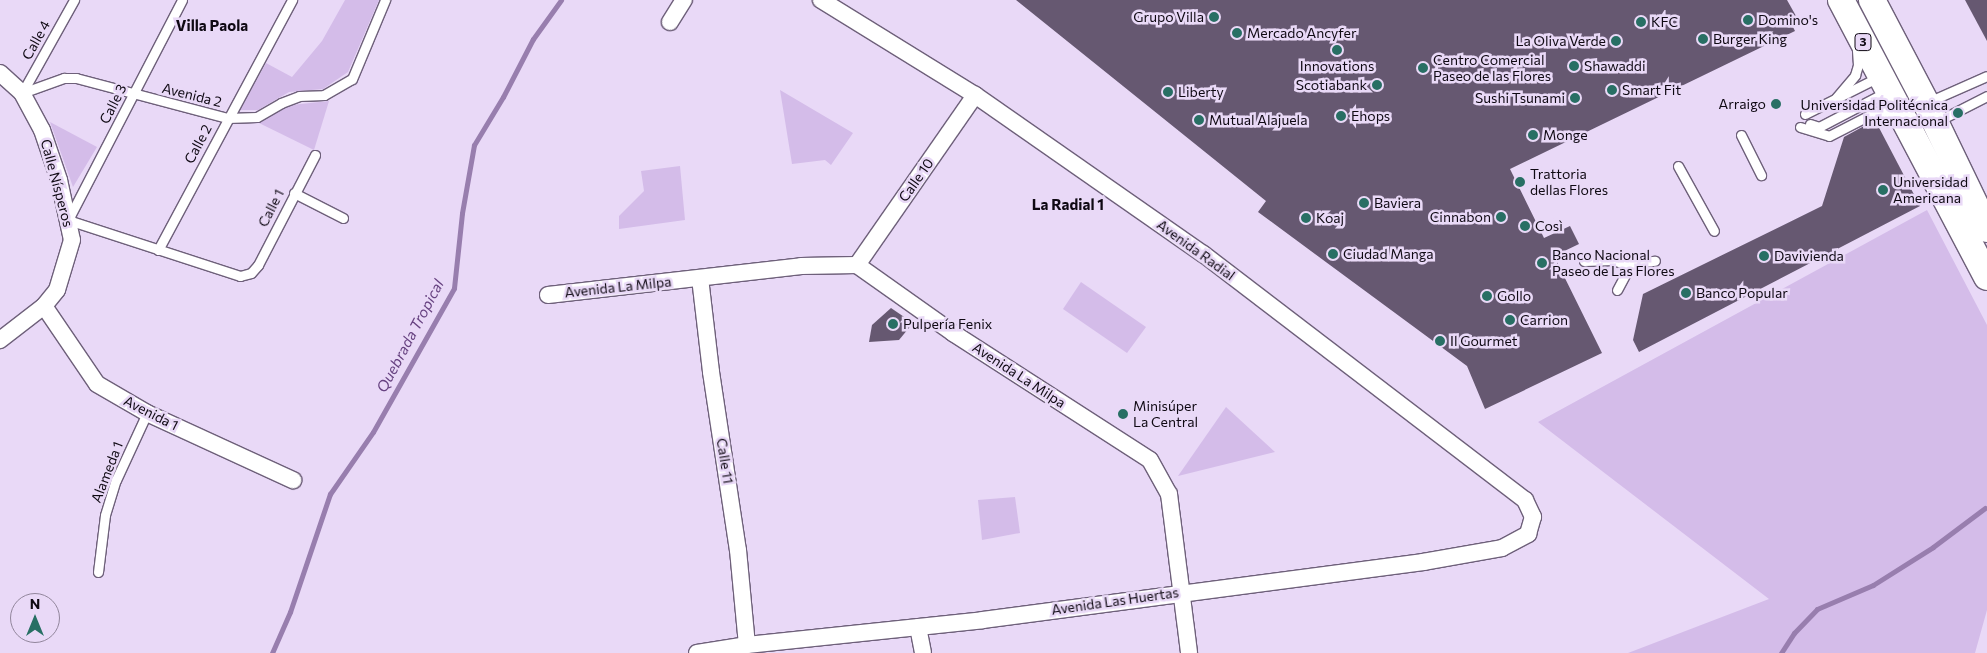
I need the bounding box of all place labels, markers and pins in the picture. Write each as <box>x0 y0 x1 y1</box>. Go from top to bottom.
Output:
place label: Grupo Villa <box>1133 9 1204 25</box>
marker: Grupo Villa <box>1208 11 1220 23</box>
place label: Domino's <box>1758 12 1818 28</box>
place label: KFC <box>1651 14 1678 30</box>
marker: Domino's <box>1742 14 1754 26</box>
marker: KFC <box>1635 16 1647 28</box>
place label: Mercado Ancyfer <box>1247 25 1356 41</box>
marker: Mercado Ancyfer <box>1231 27 1243 39</box>
place label: Burger King <box>1713 31 1787 47</box>
place label: La Oliva Verde <box>1516 33 1606 49</box>
marker: Burger King <box>1697 33 1709 45</box>
marker: La Oliva Verde <box>1610 35 1622 47</box>
marker: Innovations <box>1331 44 1343 56</box>
place label: Centro Comercial Paseo de las Flores <box>1433 52 1551 84</box>
place label: Innovations <box>1300 58 1374 74</box>
place label: Shawaddi <box>1584 58 1646 74</box>
marker: Shawaddi <box>1568 60 1580 72</box>
marker: Centro Comercial Paseo de las Flores <box>1417 62 1429 74</box>
place label: Scotiabank <box>1296 77 1367 93</box>
marker: Scotiabank <box>1371 79 1383 91</box>
place label: Smart Fit <box>1622 82 1681 98</box>
place label: Liberty <box>1178 84 1224 100</box>
marker: Smart Fit <box>1606 84 1618 96</box>
marker: Liberty <box>1162 86 1174 98</box>
place label: Sushi Tsunami <box>1475 90 1565 106</box>
marker: Sushi Tsunami <box>1569 92 1581 104</box>
place label: Arraigo <box>1719 96 1766 112</box>
place label: Universidad Politécnica Internacional <box>1800 97 1948 130</box>
marker: Arraigo <box>1770 98 1782 110</box>
marker: Universidad Politécnica Internacional <box>1952 107 1964 119</box>
place label: Ehops <box>1351 108 1390 124</box>
marker: Ehops <box>1335 110 1347 122</box>
place label: Mutual Alajuela <box>1209 112 1307 128</box>
marker: Mutual Alajuela <box>1193 114 1205 126</box>
place label: Monge <box>1543 127 1588 143</box>
marker: Monge <box>1527 129 1539 141</box>
place label: Trattoria dellas Flores <box>1530 166 1608 198</box>
place label: Universidad Americana <box>1893 174 1968 206</box>
marker: Trattoria dellas Flores <box>1514 176 1526 188</box>
marker: Universidad Americana <box>1877 184 1889 196</box>
place label: Baviera <box>1374 195 1421 211</box>
marker: Baviera <box>1358 197 1370 209</box>
place label: Cinnabon <box>1430 209 1491 225</box>
place label: Koaj <box>1316 210 1344 226</box>
marker: Cinnabon <box>1495 211 1507 223</box>
marker: Koaj <box>1300 212 1312 224</box>
place label: Così <box>1535 218 1563 234</box>
marker: Così <box>1519 220 1531 232</box>
place label: Ciudad Manga <box>1343 246 1434 262</box>
place label: Banco Nacional Paseo de Las Flores <box>1552 247 1675 280</box>
marker: Ciudad Manga <box>1327 248 1339 260</box>
place label: Davivienda <box>1774 248 1844 264</box>
marker: Davivienda <box>1758 250 1770 262</box>
marker: Banco Nacional Paseo de Las Flores <box>1536 257 1548 269</box>
place label: Banco Popular <box>1696 285 1788 301</box>
marker: Banco Popular <box>1680 287 1692 299</box>
place label: Gollo <box>1497 288 1531 304</box>
marker: Gollo <box>1481 290 1493 302</box>
place label: Carrion <box>1520 312 1568 328</box>
marker: Carrion <box>1504 314 1516 326</box>
place label: Pulpería Fenix <box>903 316 992 332</box>
marker: Pulpería Fenix <box>887 318 899 330</box>
place label: Il Gourmet <box>1450 333 1517 349</box>
marker: Il Gourmet <box>1434 335 1446 347</box>
place label: Minisúper La Central <box>1133 398 1198 431</box>
marker: Minisúper La Central <box>1117 408 1129 420</box>

